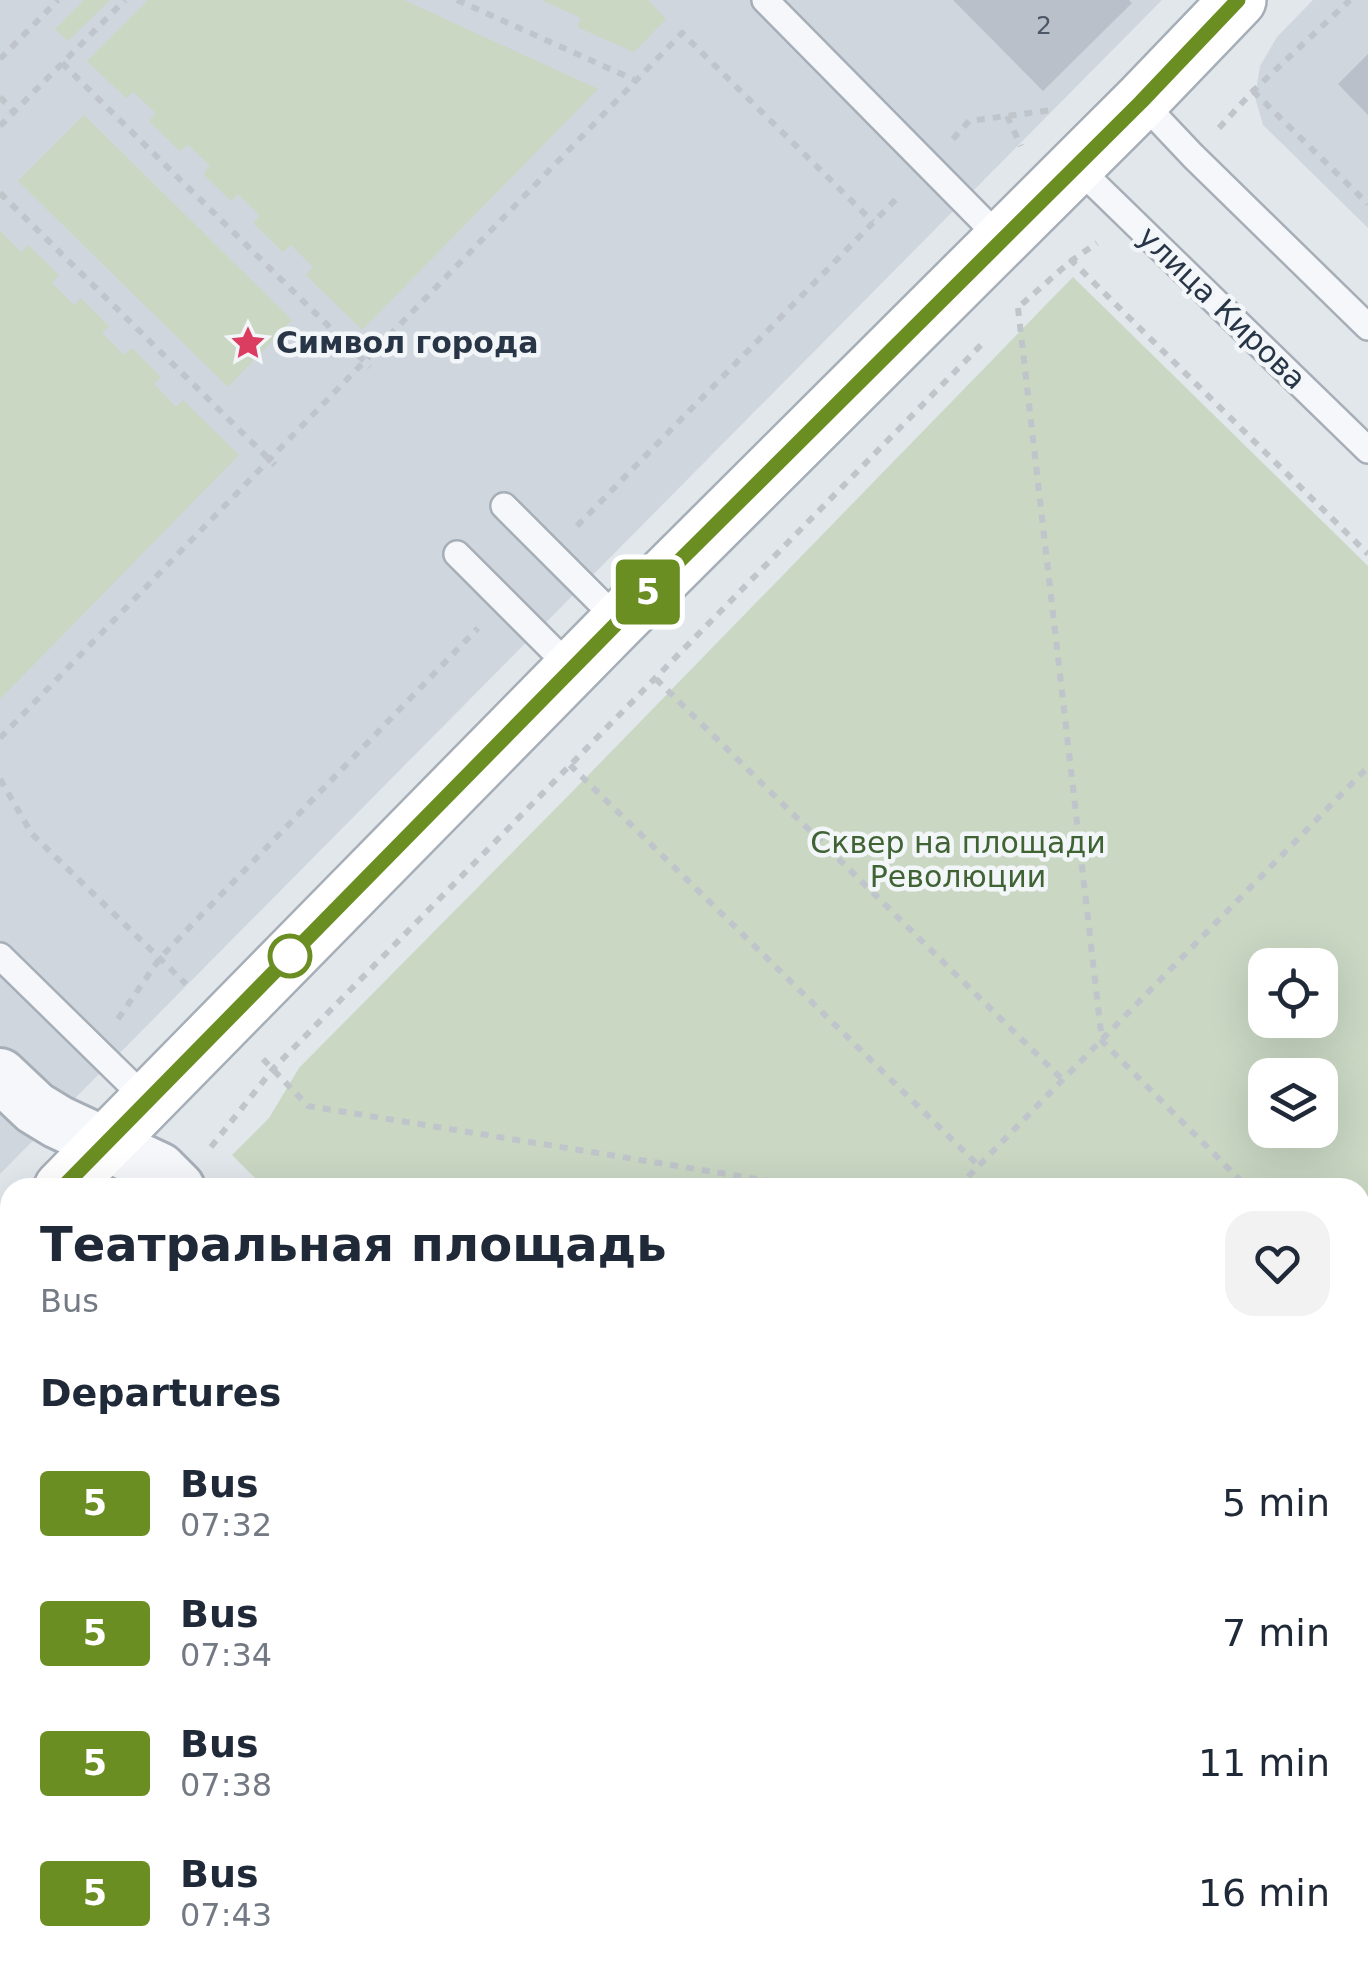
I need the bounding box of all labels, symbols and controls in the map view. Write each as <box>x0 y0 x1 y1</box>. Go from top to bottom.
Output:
house number: 2 <box>1036 11 1052 40</box>
street label: улица Кирова <box>1131 219 1313 396</box>
place icon: Символ города <box>229 324 267 362</box>
place label: Символ города <box>276 325 538 360</box>
line badge: 5 <box>616 560 680 624</box>
text: 5 <box>636 572 660 612</box>
park label: Сквер на площади Революции <box>810 825 1106 894</box>
unlabelled marker <box>269 935 311 977</box>
map controls <box>1248 948 1338 1148</box>
button: locate <box>1248 948 1338 1038</box>
button: layers <box>1248 1058 1338 1148</box>
button: heart <box>1225 1211 1330 1316</box>
text: Театральная площадь <box>40 1216 667 1272</box>
text: Bus <box>40 1282 99 1320</box>
text: Departures <box>40 1371 281 1415</box>
text: Bus <box>180 1462 259 1506</box>
text: 5 min <box>1222 1481 1330 1525</box>
text: 5 <box>83 1483 107 1523</box>
text: 07:32 <box>180 1506 272 1544</box>
text: Bus <box>180 1592 259 1636</box>
text: 7 min <box>1222 1611 1330 1655</box>
text: 5 <box>83 1613 107 1653</box>
text: 07:34 <box>180 1636 272 1674</box>
text: Bus <box>180 1722 259 1766</box>
text: 11 min <box>1198 1741 1330 1785</box>
text: 5 <box>83 1743 107 1783</box>
text: 07:38 <box>180 1766 272 1804</box>
text: Bus <box>180 1852 259 1896</box>
text: 16 min <box>1198 1871 1330 1915</box>
text: 5 <box>83 1873 107 1913</box>
text: 07:43 <box>180 1896 272 1934</box>

